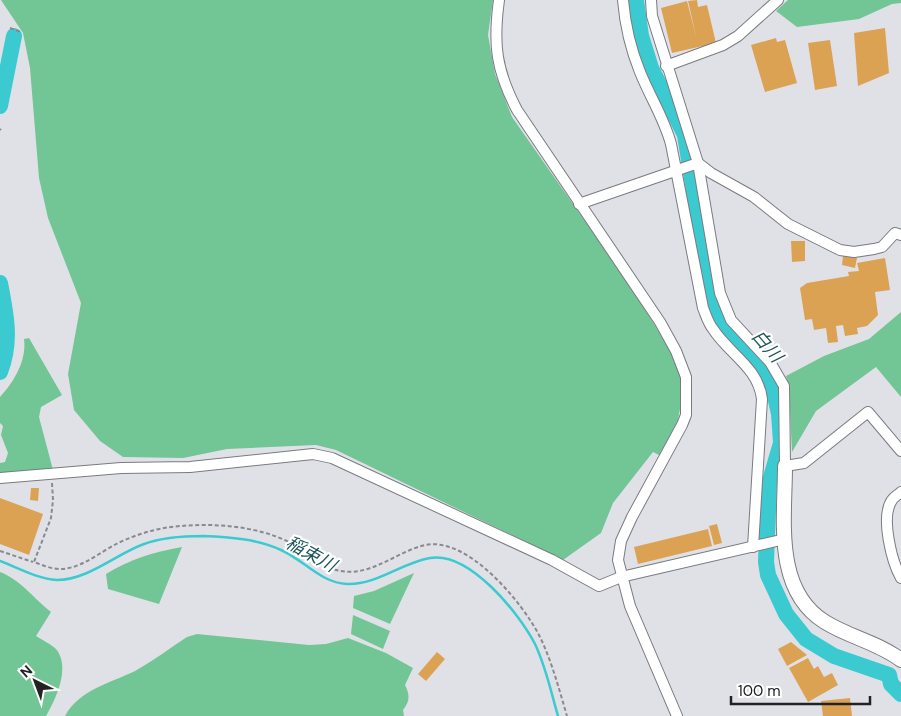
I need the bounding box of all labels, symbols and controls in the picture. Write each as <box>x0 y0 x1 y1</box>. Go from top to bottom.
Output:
water label: 白川 <box>746 325 789 369</box>
water label: 稲束川 <box>282 530 342 579</box>
north arrow <box>10 656 60 706</box>
text: N <box>16 661 36 681</box>
scale bar <box>731 674 870 706</box>
text: 100 m <box>738 681 781 701</box>

